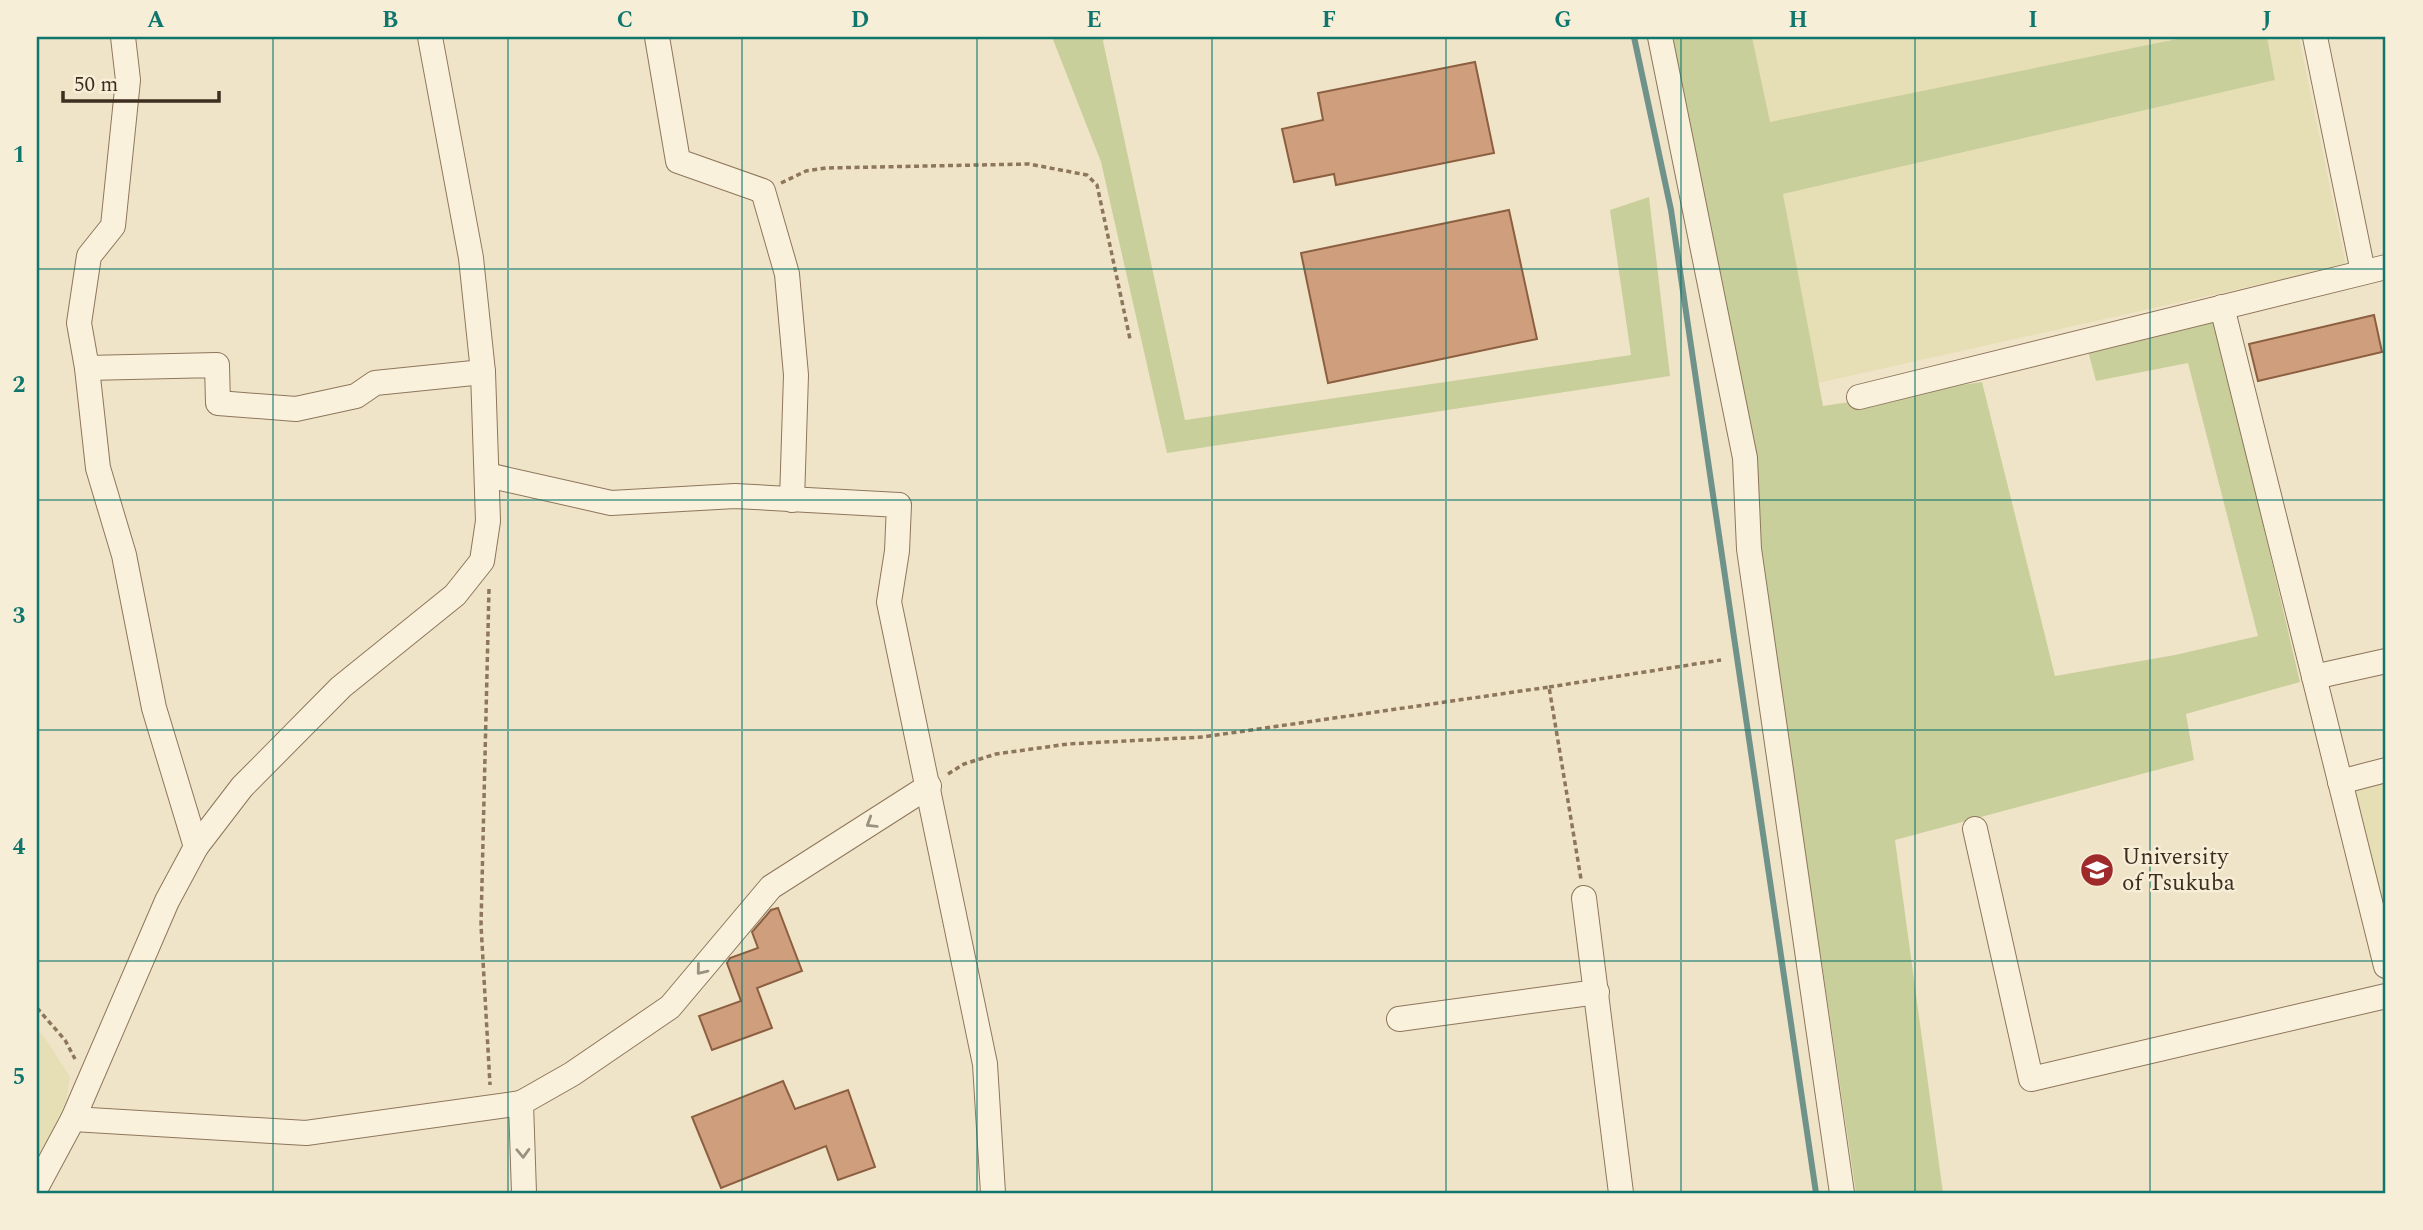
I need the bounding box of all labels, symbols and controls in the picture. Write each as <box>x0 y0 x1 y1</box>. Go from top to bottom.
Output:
text: A <box>147 3 165 38</box>
text: B <box>382 3 398 38</box>
text: C <box>617 3 633 38</box>
text: D <box>851 3 869 38</box>
text: E <box>1086 3 1102 38</box>
text: F <box>1322 3 1336 38</box>
text: G <box>1554 3 1572 38</box>
text: H <box>1788 3 1808 38</box>
text: I <box>2028 3 2038 38</box>
text: J <box>2262 3 2272 38</box>
scale bar <box>63 60 219 104</box>
text: 50 m <box>74 69 118 101</box>
text: 1 <box>13 138 25 173</box>
text: 2 <box>13 368 26 403</box>
text: 3 <box>13 599 26 634</box>
one-way arrow <box>866 815 879 828</box>
text: 4 <box>13 830 26 865</box>
place label: University of Tsukuba <box>2122 840 2235 901</box>
school or university icon: University of Tsukuba <box>2078 851 2116 889</box>
one-way arrow <box>696 962 709 974</box>
text: 5 <box>13 1060 25 1095</box>
one-way arrow <box>515 1148 530 1159</box>

